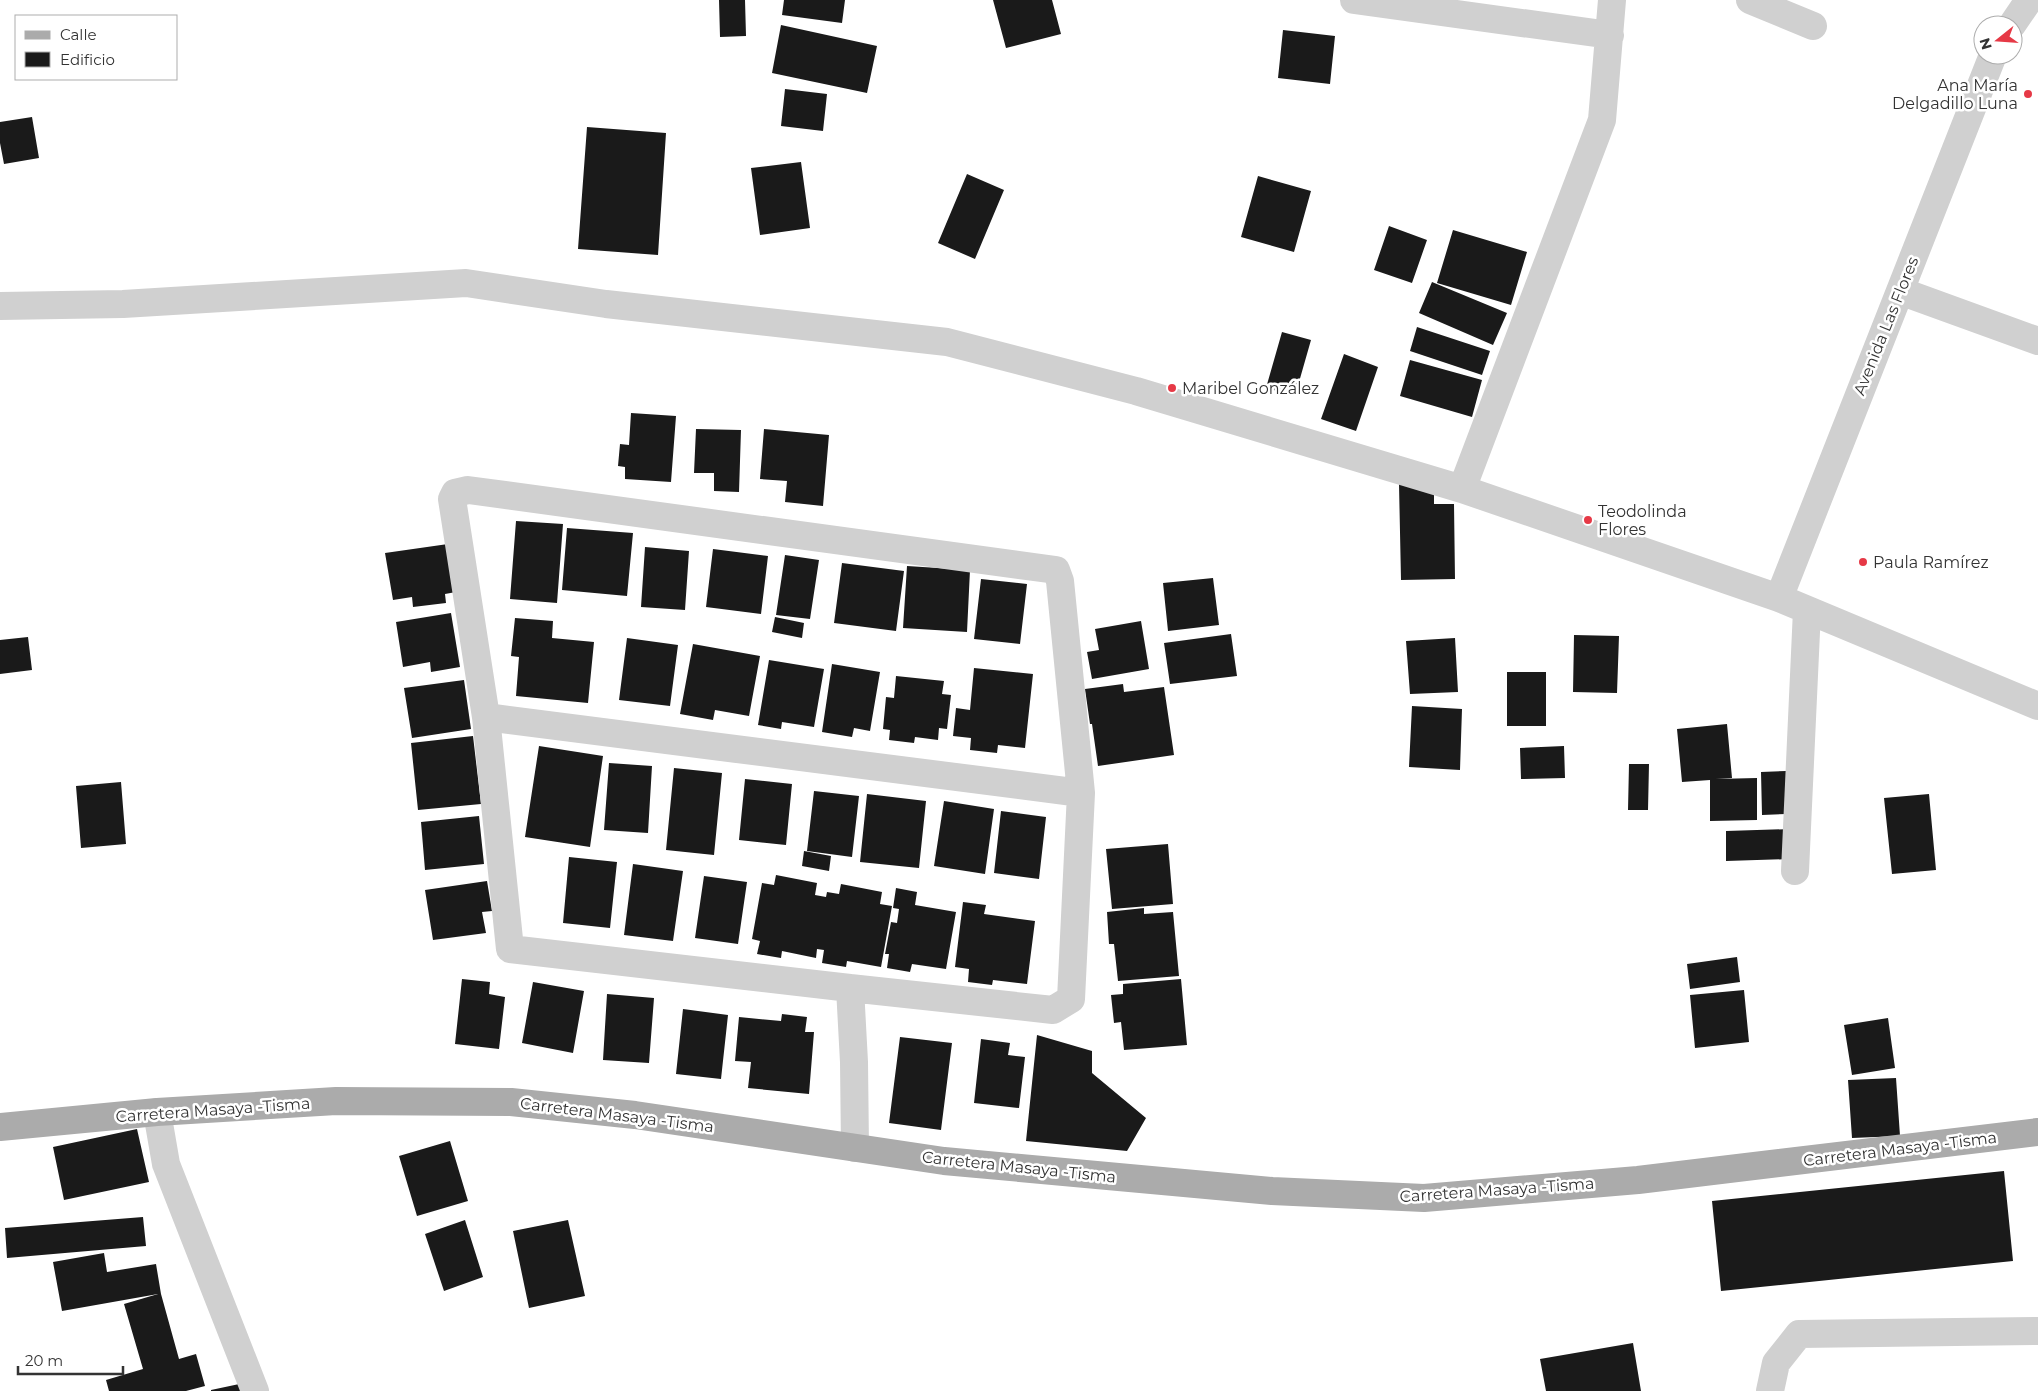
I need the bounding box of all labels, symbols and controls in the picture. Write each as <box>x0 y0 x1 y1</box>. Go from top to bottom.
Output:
legend <box>15 15 178 80</box>
north arrow <box>1973 15 2023 65</box>
text: Calle <box>60 25 97 44</box>
text: N <box>1975 36 1996 52</box>
text: Edificio <box>60 50 115 69</box>
place label: Ana María Delgadillo Luna <box>1892 76 2018 113</box>
marker: Ana María Delgadillo Luna <box>2022 88 2034 100</box>
street label: Avenida Las Flores <box>1850 254 1923 398</box>
place label: Maribel González <box>1182 379 1319 398</box>
marker: Maribel González <box>1166 382 1178 394</box>
place label: Teodolinda Flores <box>1598 502 1687 539</box>
marker: Teodolinda Flores <box>1582 514 1594 526</box>
place label: Paula Ramírez <box>1873 553 1989 572</box>
marker: Paula Ramírez <box>1857 556 1869 568</box>
street label: Carretera Masaya -Tisma <box>115 1094 311 1126</box>
street label: Carretera Masaya -Tisma <box>519 1094 715 1136</box>
street label: Carretera Masaya -Tisma <box>1802 1128 1998 1170</box>
street label: Carretera Masaya -Tisma <box>921 1147 1117 1187</box>
street label: Carretera Masaya -Tisma <box>1399 1174 1595 1206</box>
scale bar <box>18 1344 122 1376</box>
text: 20 m <box>25 1351 63 1370</box>

